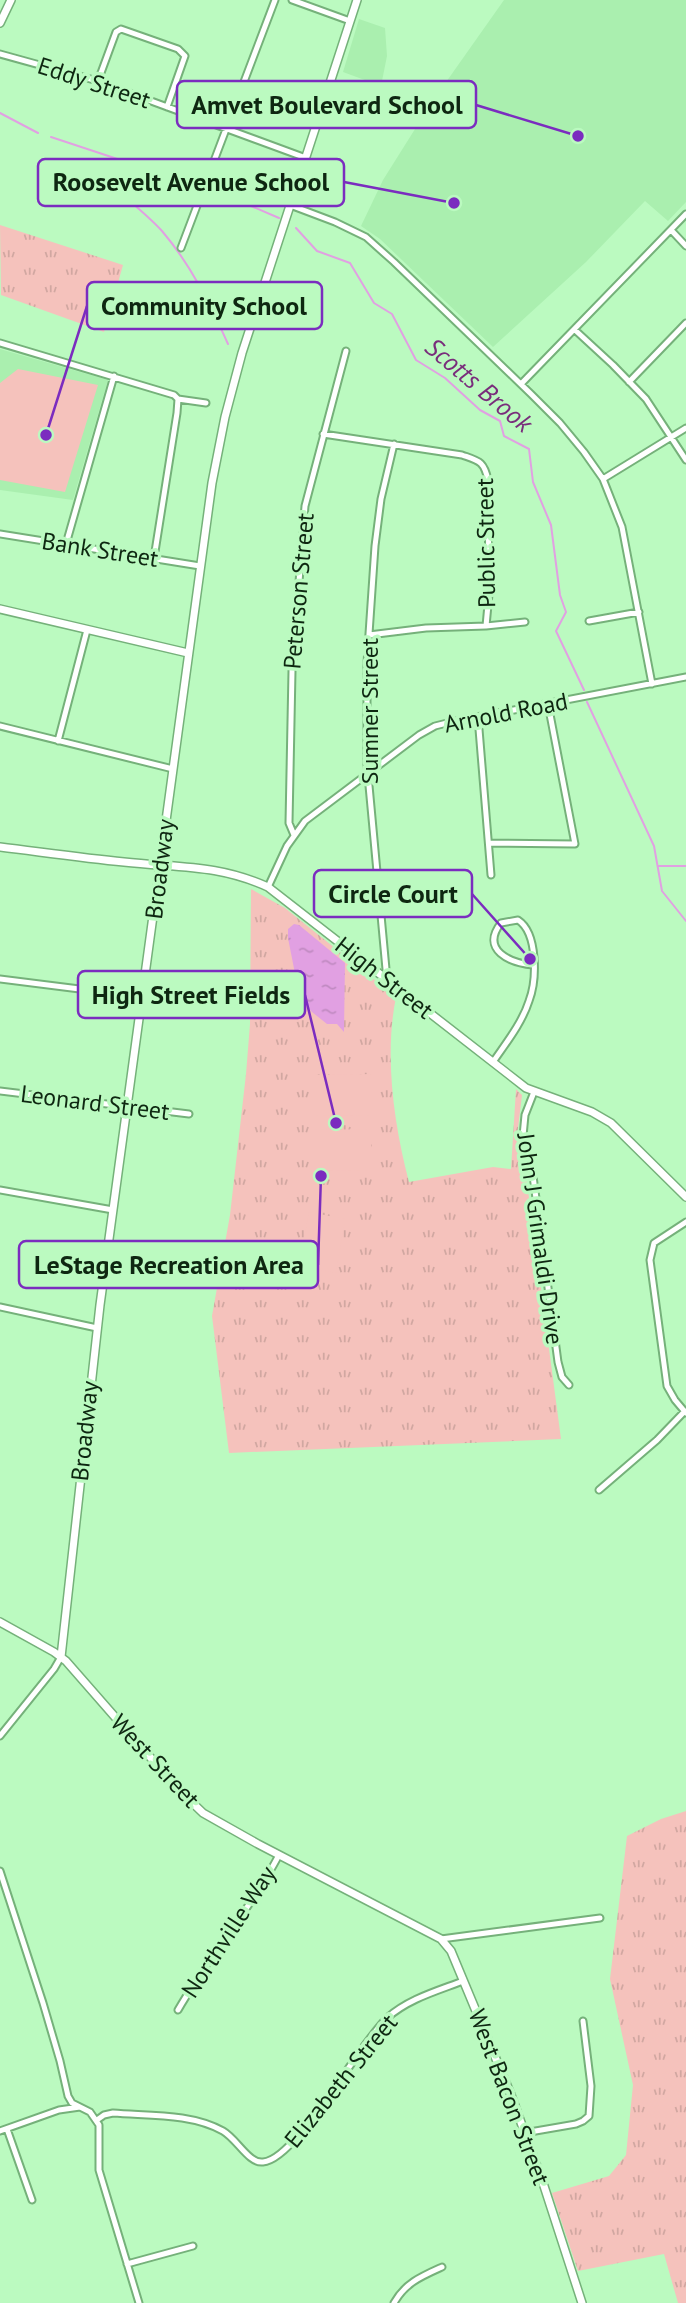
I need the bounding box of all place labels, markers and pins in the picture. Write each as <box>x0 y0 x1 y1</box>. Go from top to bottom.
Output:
callout: Amvet Boulevard School <box>177 81 476 128</box>
callout: Roosevelt Avenue School <box>38 159 344 206</box>
callout: Community School <box>87 282 322 329</box>
callout: Circle Court <box>314 870 472 917</box>
callout: High Street Fields <box>78 971 305 1018</box>
callout: LeStage Recreation Area <box>19 1241 318 1288</box>

